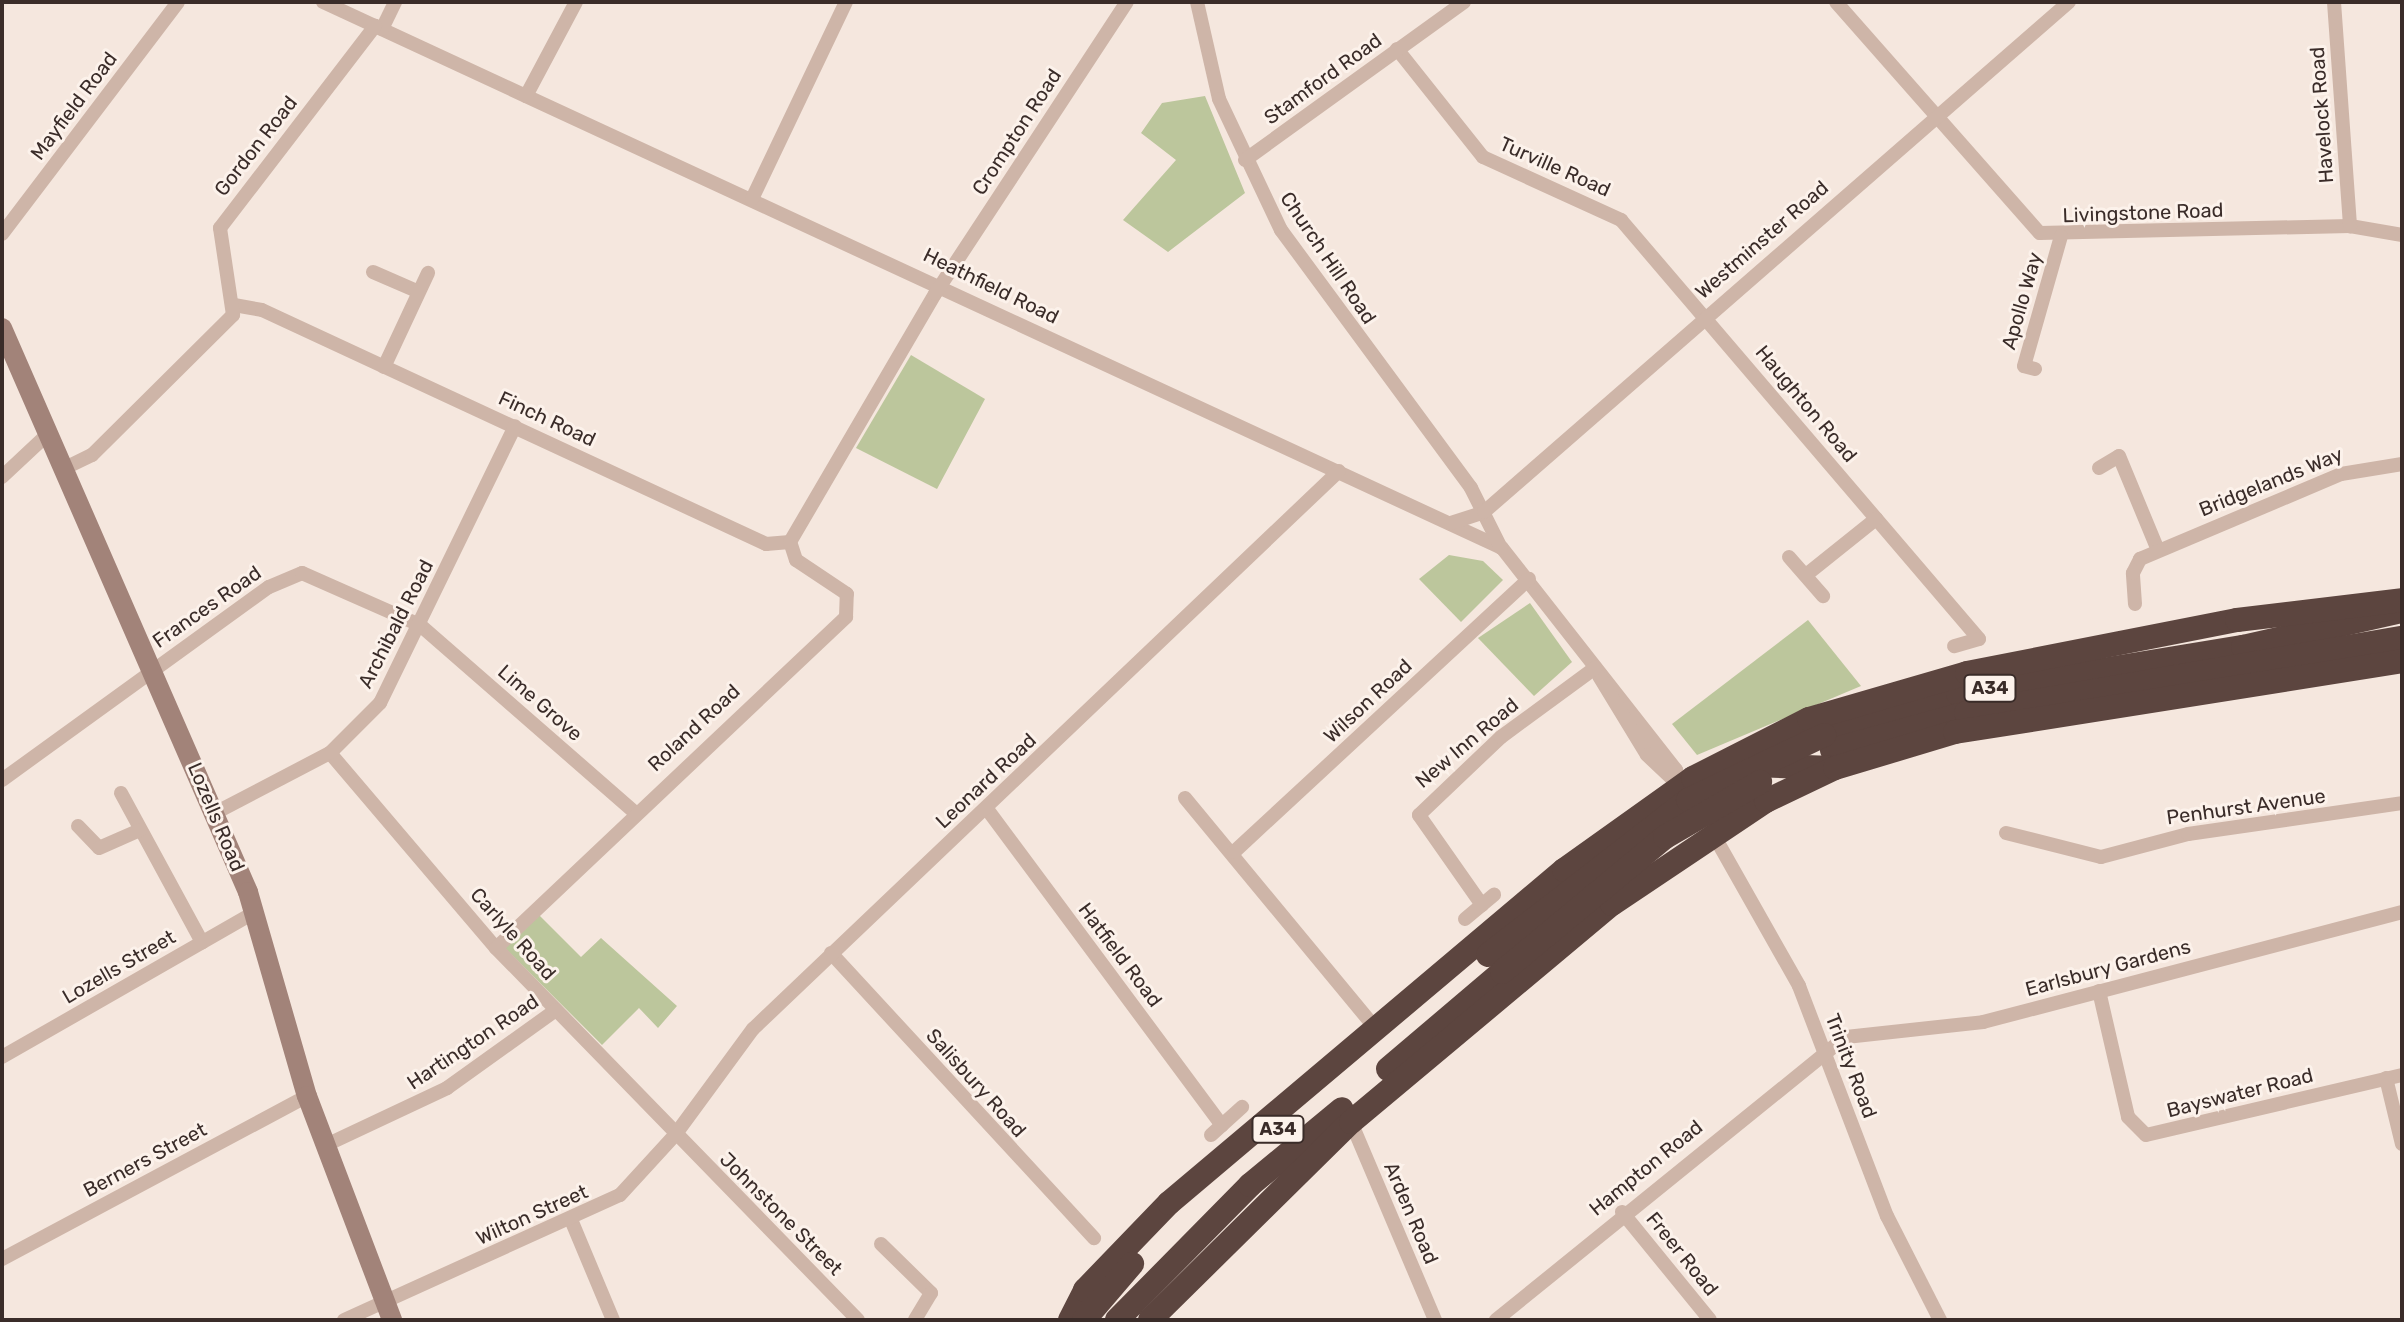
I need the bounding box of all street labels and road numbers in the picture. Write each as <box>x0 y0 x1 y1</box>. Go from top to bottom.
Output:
street label: Stamford Road <box>1260 28 1386 130</box>
street label: Havelock Road <box>2305 46 2339 184</box>
street label: Mayfield Road <box>26 47 122 165</box>
street label: Crompton Road <box>967 64 1067 200</box>
street label: Gordon Road <box>210 91 302 201</box>
street label: Turville Road <box>1496 132 1614 202</box>
street label: Westminster Road <box>1690 176 1834 304</box>
street label: Church Hill Road <box>1275 187 1381 329</box>
street label: Livingstone Road <box>2062 198 2224 228</box>
street label: Heathfield Road <box>919 243 1063 329</box>
street label: Apollo Way <box>1997 249 2047 353</box>
street label: Haughton Road <box>1750 341 1862 467</box>
street label: Finch Road <box>495 386 599 452</box>
street label: Bridgelands Way <box>2195 442 2347 522</box>
street label: Archibald Road <box>353 556 439 692</box>
street label: Frances Road <box>148 561 266 653</box>
street label: Wilson Road <box>1319 654 1417 748</box>
street label: Lime Grove <box>493 660 587 746</box>
road number: A34 <box>1962 674 2018 702</box>
street label: Roland Road <box>643 679 745 777</box>
street label: New Inn Road <box>1410 693 1524 793</box>
street label: Leonard Road <box>931 728 1041 834</box>
street label: Lozells Road <box>182 759 250 875</box>
street label: Penhurst Avenue <box>2165 784 2327 830</box>
street label: Carlyle Road <box>465 883 561 985</box>
street label: Hatfield Road <box>1073 898 1167 1012</box>
street label: Lozells Street <box>58 925 180 1009</box>
street label: Earlsbury Gardens <box>2022 934 2194 1002</box>
street label: Hartington Road <box>403 989 543 1095</box>
street label: Trinity Road <box>1820 1010 1882 1122</box>
street label: Salisbury Road <box>921 1024 1031 1142</box>
street label: Bayswater Road <box>2164 1063 2316 1123</box>
road number: A34 <box>1250 1115 1306 1143</box>
street label: Hampton Road <box>1585 1115 1707 1221</box>
street label: Berners Street <box>79 1117 211 1203</box>
street label: Johnstone Street <box>715 1148 847 1280</box>
street label: Arden Road <box>1379 1158 1443 1268</box>
street label: Wilton Street <box>472 1180 592 1250</box>
street label: Freer Road <box>1641 1207 1723 1301</box>

